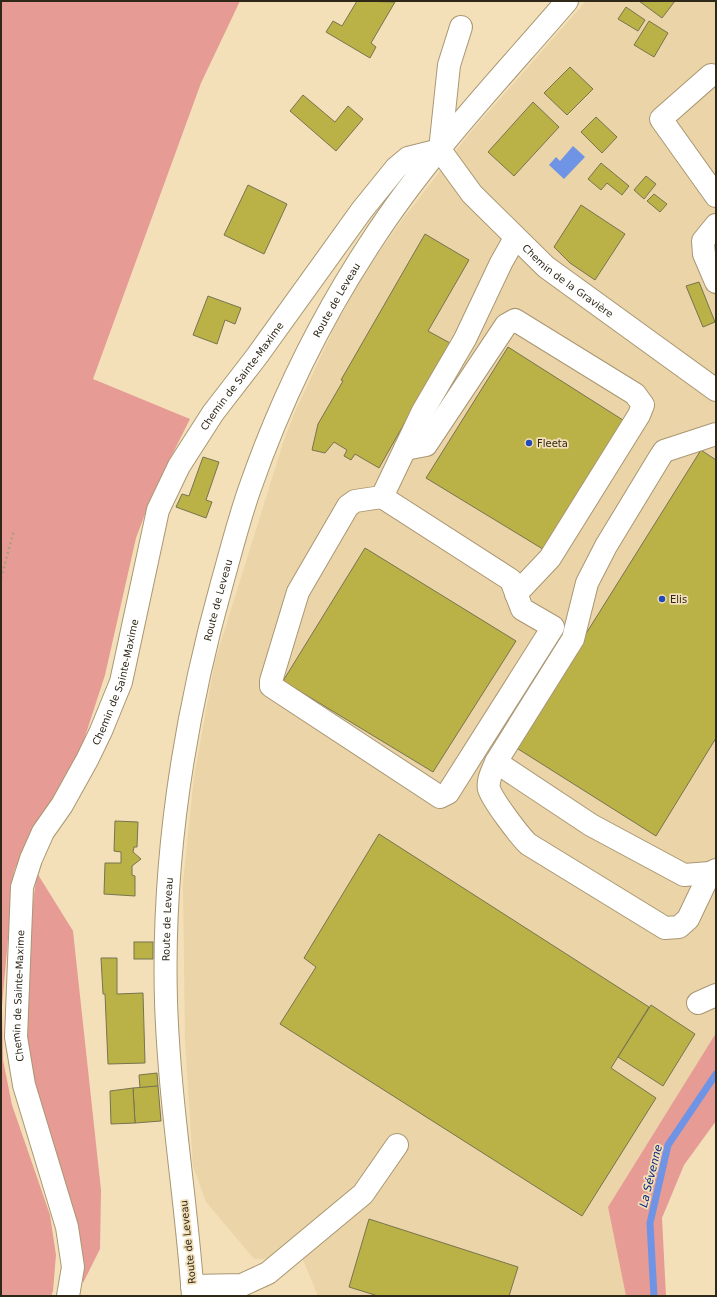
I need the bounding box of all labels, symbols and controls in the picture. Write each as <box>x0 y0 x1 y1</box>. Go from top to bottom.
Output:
street label: Chemin de la Gravière <box>520 242 615 319</box>
street label: Route de Leveau <box>311 261 362 339</box>
street label: Chemin de Sainte-Maxime <box>198 320 285 432</box>
marker: Fleeta <box>524 438 534 448</box>
place label: Fleeta <box>537 438 568 449</box>
street label: Route de Leveau <box>202 558 234 642</box>
marker: Elis <box>657 594 667 604</box>
place label: Elis <box>670 594 687 605</box>
street label: Chemin de Sainte-Maxime <box>90 618 140 747</box>
street label: Route de Leveau <box>160 877 174 961</box>
street label: Chemin de Sainte-Maxime <box>10 930 26 1062</box>
water label: La Sévenne <box>637 1143 665 1209</box>
street label: Route de Leveau <box>178 1200 198 1284</box>

